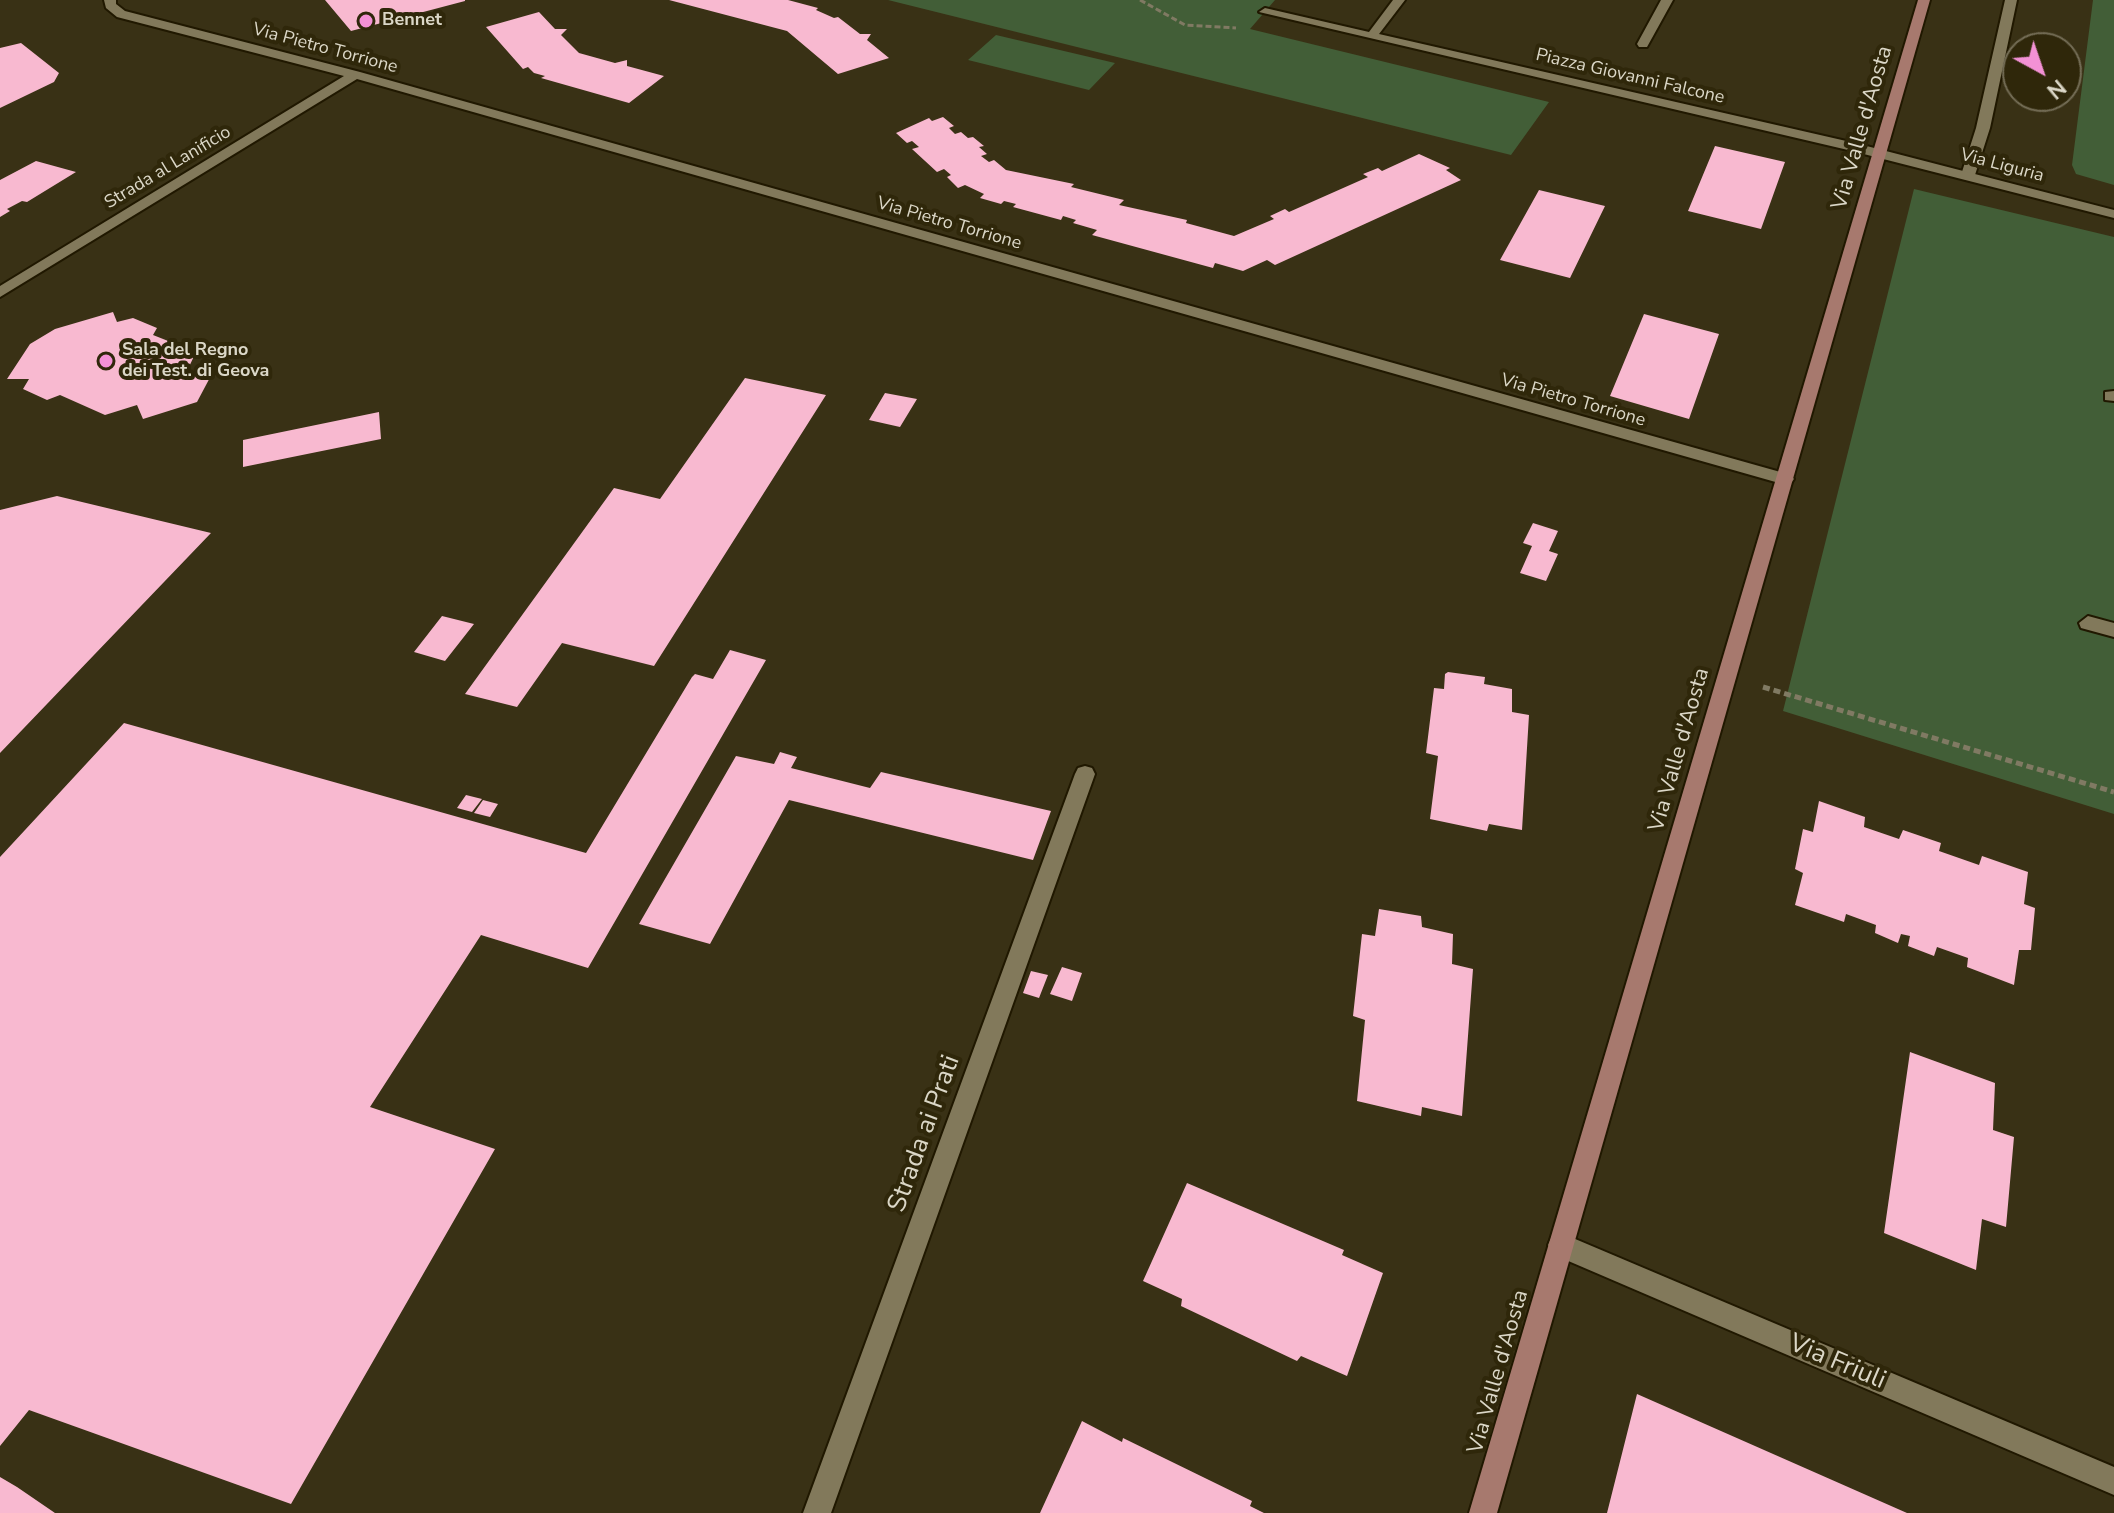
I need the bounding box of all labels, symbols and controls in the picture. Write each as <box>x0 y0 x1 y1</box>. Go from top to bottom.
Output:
place label: Bennet <box>382 10 442 32</box>
marker: Bennet <box>357 12 375 30</box>
street label: Via Pietro Torrione <box>250 19 400 79</box>
north arrow <box>2002 32 2082 112</box>
street label: Via Valle d'Aosta <box>1827 43 1899 213</box>
street label: Piazza Giovanni Falcone <box>1533 45 1727 109</box>
text: N <box>2040 72 2072 106</box>
street label: Strada al Lanificio <box>101 122 235 214</box>
street label: Via Liguria <box>1958 145 2046 187</box>
street label: Via Pietro Torrione <box>874 193 1024 255</box>
place label: Sala del Regno dei Test. di Geova <box>122 340 269 382</box>
marker: Sala del Regno dei Test. di Geova <box>97 352 115 370</box>
street label: Via Pietro Torrione <box>1498 370 1648 432</box>
street label: Via Valle d'Aosta <box>1644 665 1716 835</box>
street label: Strada ai Prati <box>882 1051 968 1217</box>
street label: Via Valle d'Aosta <box>1463 1287 1535 1457</box>
street label: Via Friuli <box>1784 1329 1890 1397</box>

